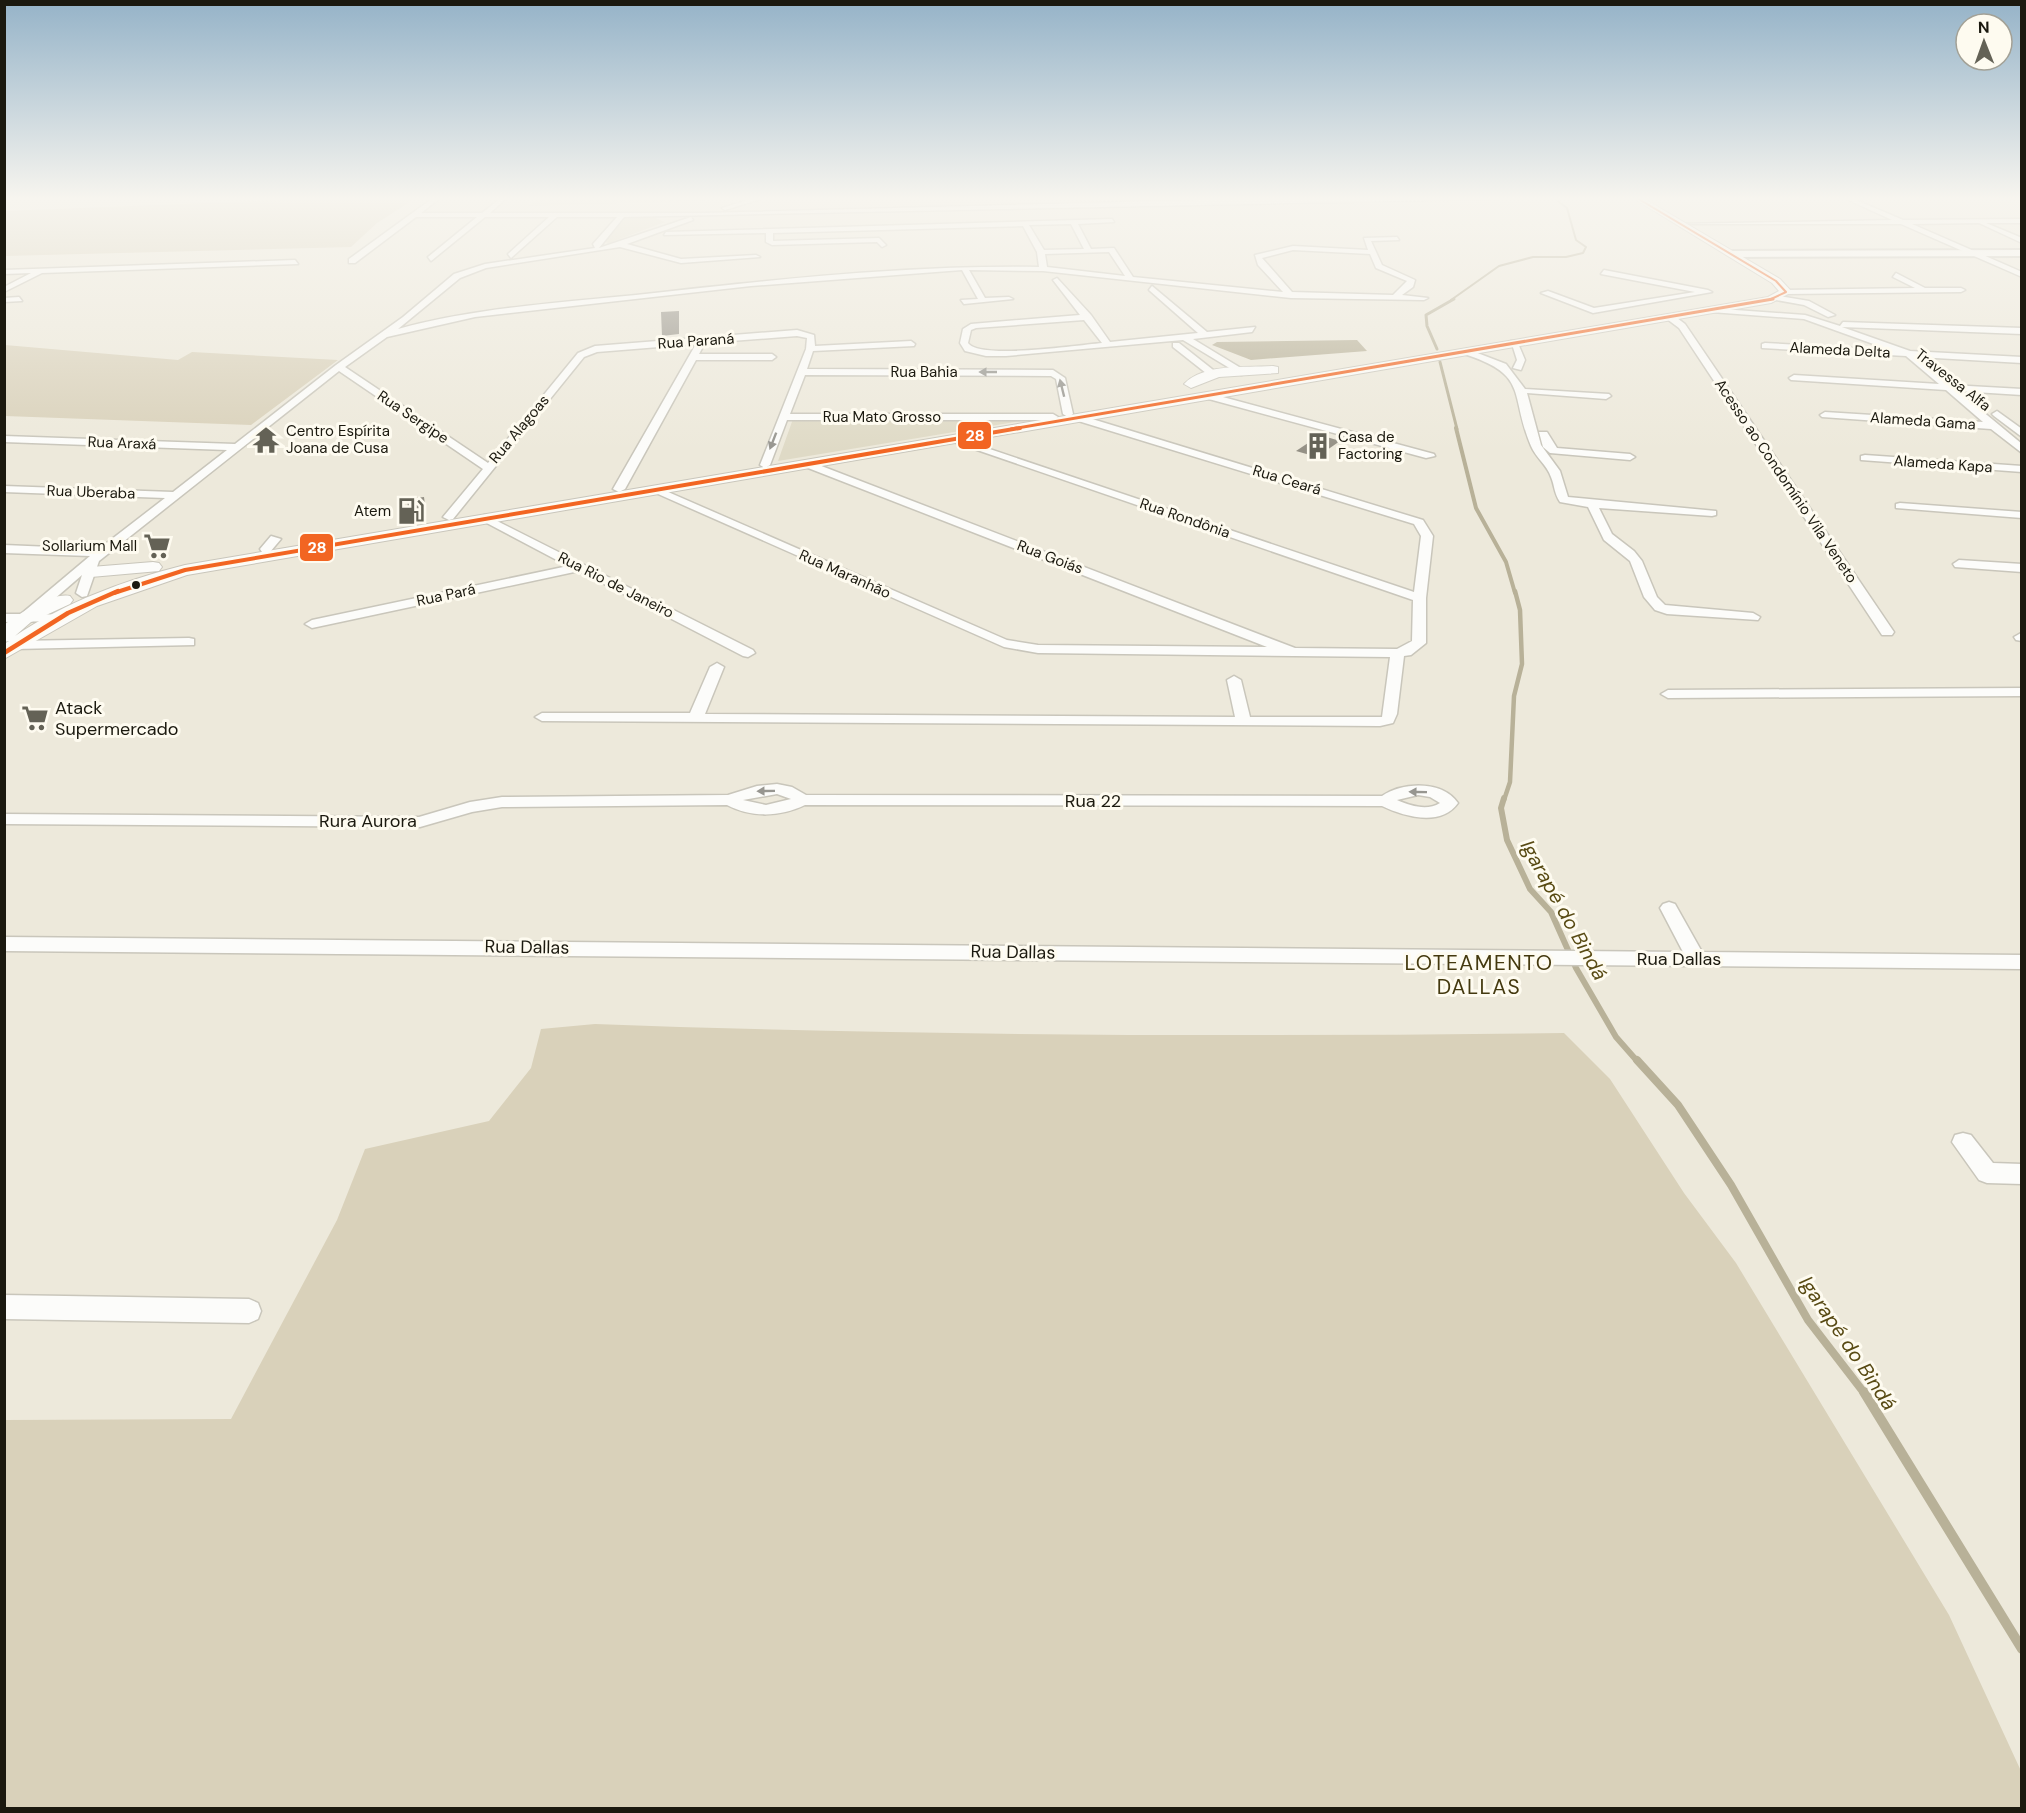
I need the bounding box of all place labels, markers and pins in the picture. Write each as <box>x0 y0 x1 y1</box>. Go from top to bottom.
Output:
place label: Centro Espírita Joana de Cusa <box>286 421 390 458</box>
temple icon: Centro Espírita Joana de Cusa <box>251 425 281 455</box>
place label: Casa de Factoring <box>1338 427 1403 464</box>
building icon: Casa de Factoring <box>1303 431 1333 461</box>
fuel station icon: Atem <box>396 496 426 526</box>
place label: Atem <box>354 501 391 521</box>
supermarket icon: Sollarium Mall <box>142 531 172 561</box>
place label: Sollarium Mall <box>42 536 137 556</box>
unlabelled marker <box>130 579 142 591</box>
place label: Atack Supermercado <box>55 696 179 741</box>
supermarket icon: Atack Supermercado <box>20 703 50 733</box>

